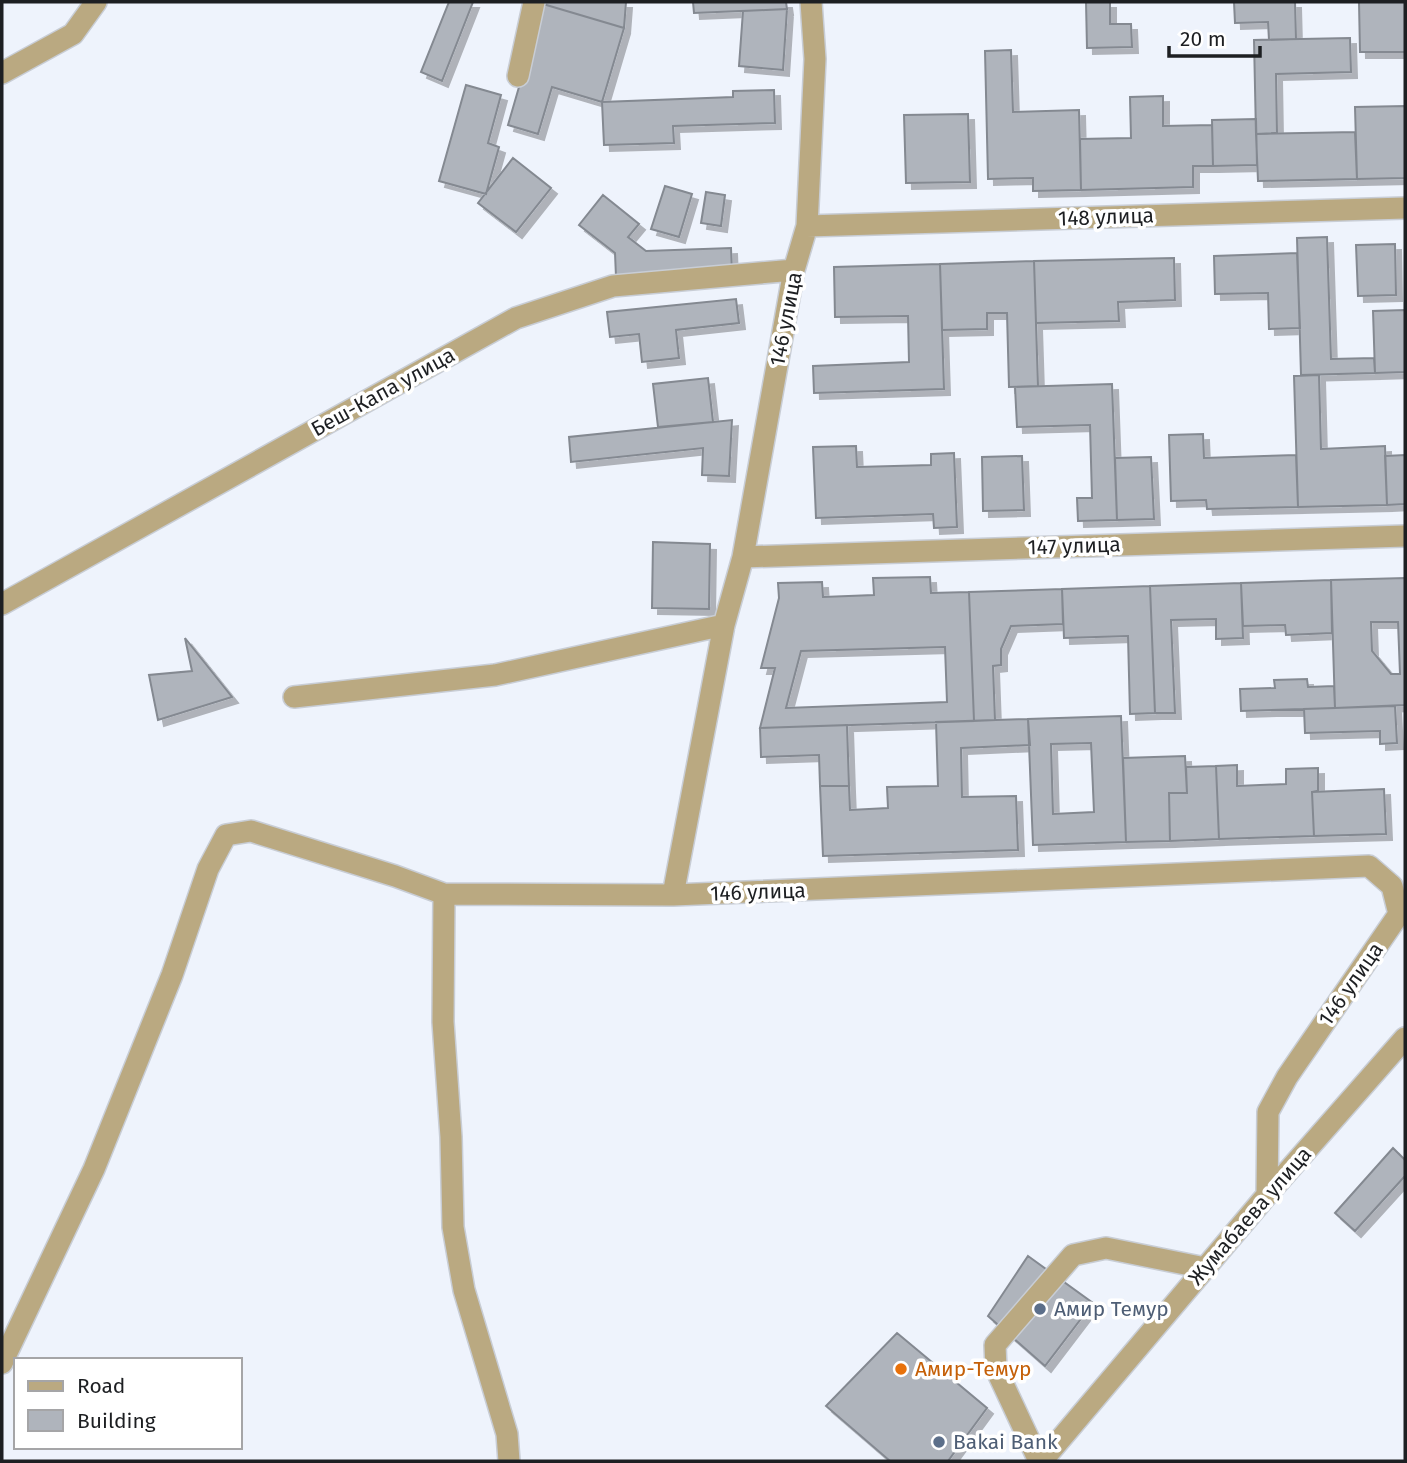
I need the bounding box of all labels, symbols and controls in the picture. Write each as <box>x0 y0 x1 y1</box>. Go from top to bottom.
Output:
scale bar <box>1169 14 1260 58</box>
text: 20 m <box>1180 26 1226 52</box>
street label: 148 улица <box>1058 202 1154 232</box>
street label: 146 улица <box>764 270 808 368</box>
street label: Беш-Капа улица <box>307 342 459 442</box>
street label: 147 улица <box>1027 531 1121 561</box>
street label: 146 улица <box>710 877 806 907</box>
street label: 146 улица <box>1313 937 1389 1031</box>
street label: Жумабаева улица <box>1183 1142 1317 1290</box>
place label: Амир Темур <box>1054 1296 1169 1322</box>
marker: Амир Темур <box>1032 1301 1048 1317</box>
place label: Амир-Темур <box>915 1356 1032 1382</box>
legend <box>14 1358 242 1449</box>
marker: Амир-Темур <box>893 1361 909 1377</box>
text: Road <box>77 1373 125 1399</box>
text: Building <box>77 1408 156 1434</box>
place label: Bakai Bank <box>953 1429 1058 1455</box>
marker: Bakai Bank <box>931 1434 947 1450</box>

